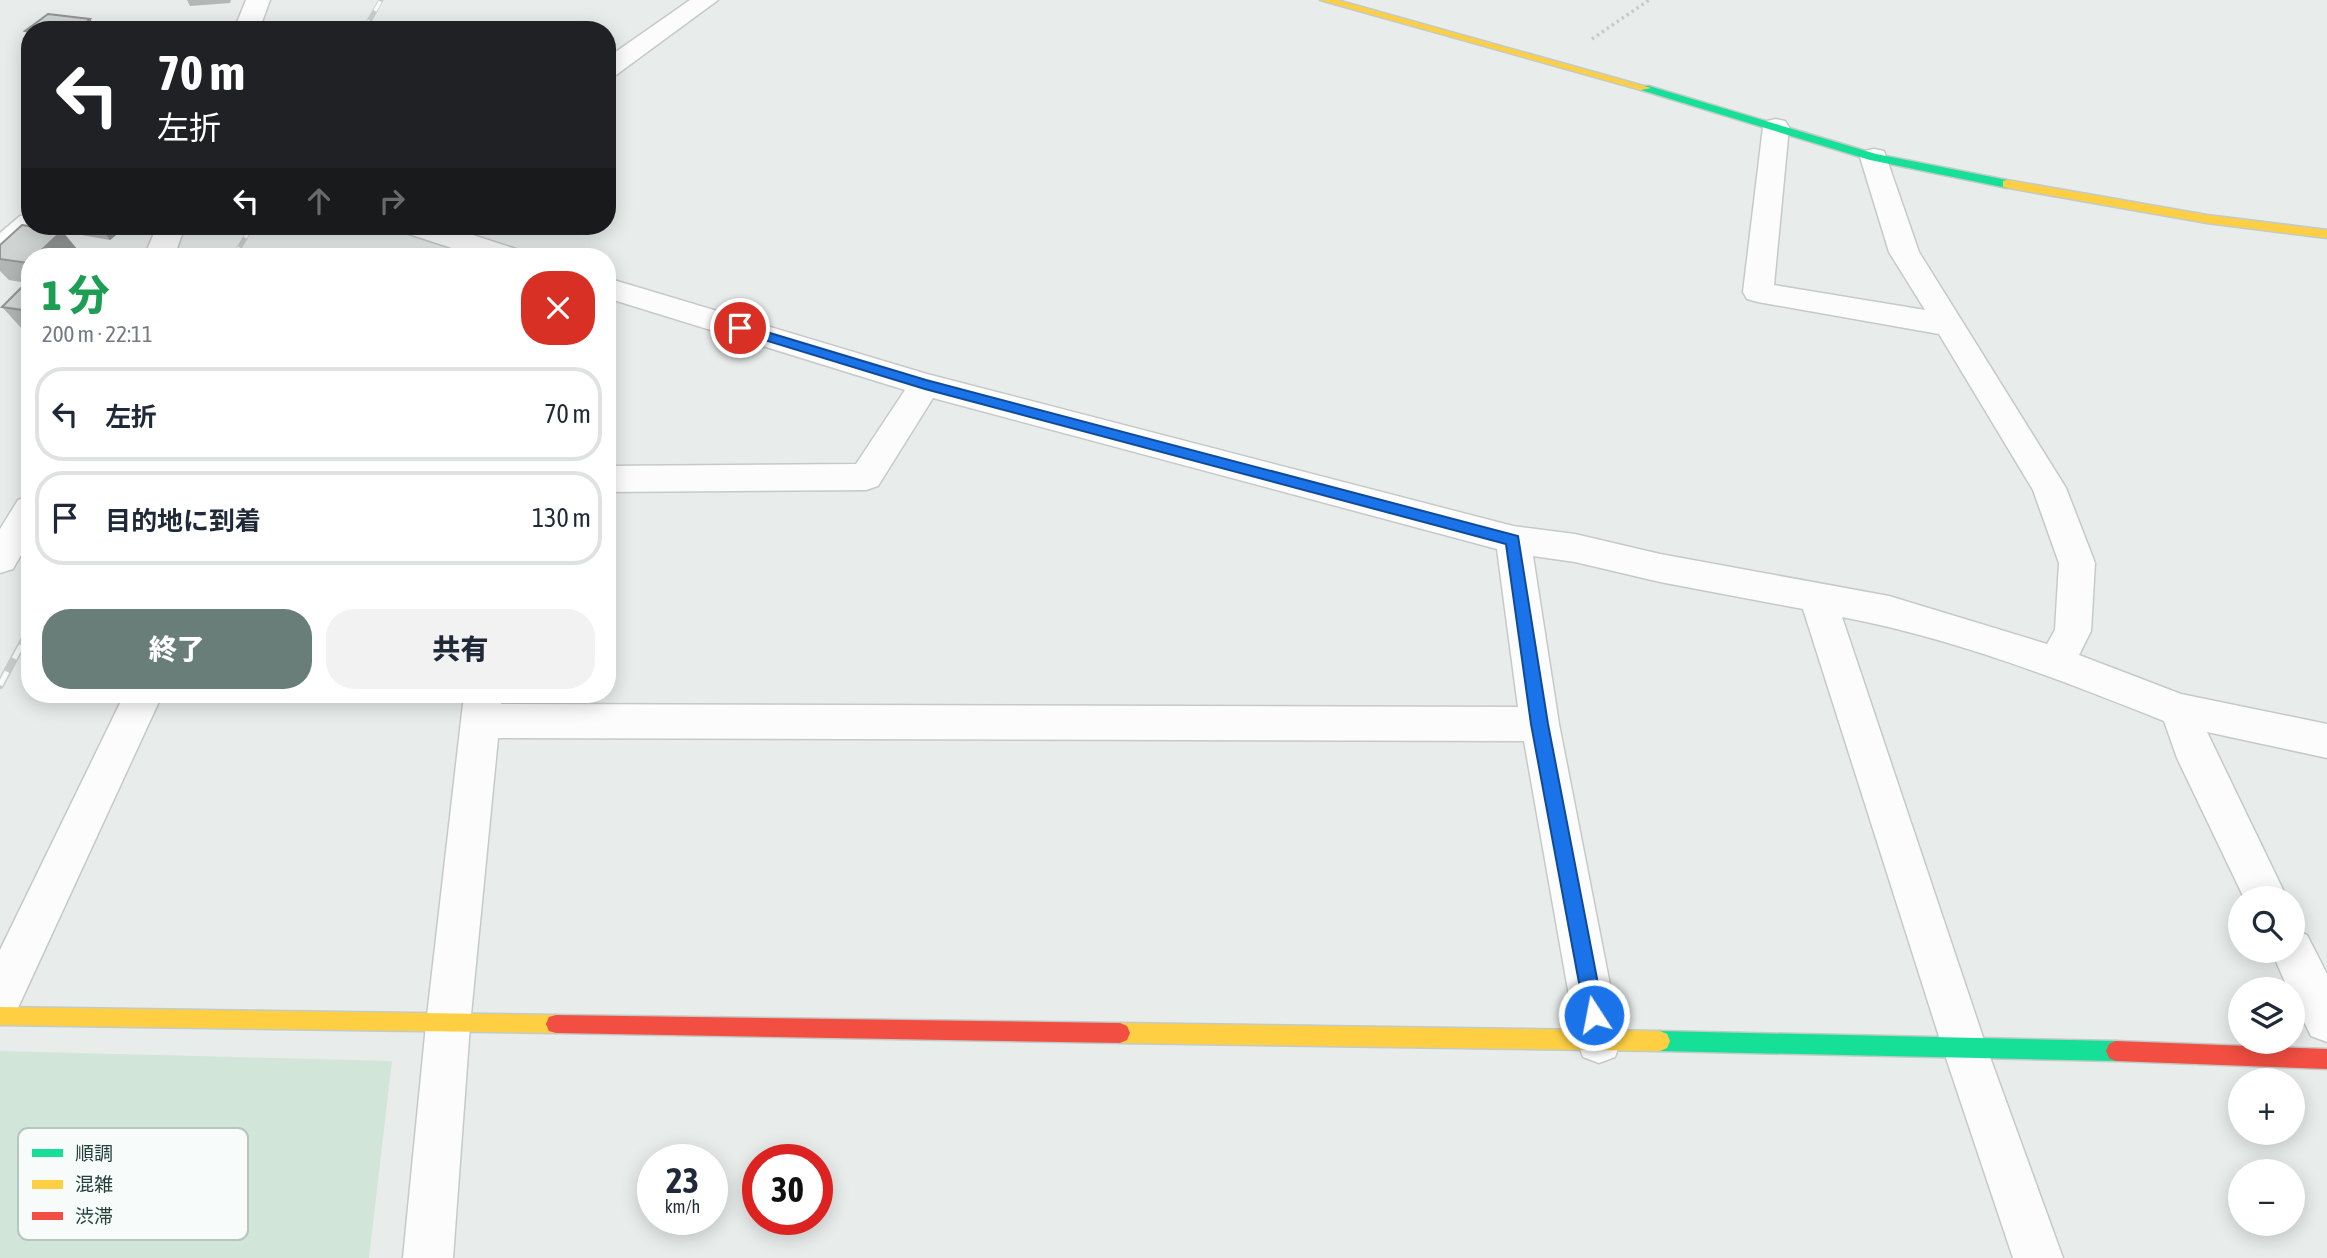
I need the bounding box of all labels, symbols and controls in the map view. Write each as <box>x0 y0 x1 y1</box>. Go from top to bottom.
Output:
text: 70 m <box>157 44 245 100</box>
icon: left <box>42 49 133 140</box>
text: 左折 <box>157 109 221 146</box>
icon: left <box>227 182 265 220</box>
icon: ahead <box>300 182 338 220</box>
icon: right <box>373 182 411 220</box>
text: 1 分 <box>42 271 110 319</box>
button: close <box>521 271 595 345</box>
pin <box>710 298 770 358</box>
icon: arrive <box>721 309 759 347</box>
text: 200 m · 22:11 <box>42 321 153 347</box>
icon: left <box>46 395 84 433</box>
text: 70 m <box>544 399 591 429</box>
text: 左折 <box>105 402 157 432</box>
icon: arrive <box>46 499 84 537</box>
text: 130 m <box>532 503 591 533</box>
text: 目的地に到着 <box>105 506 261 536</box>
button: 終了 <box>42 609 312 689</box>
button: 共有 <box>326 609 595 689</box>
map controls <box>2228 886 2305 1236</box>
button: search <box>2228 886 2305 963</box>
button: layers <box>2228 977 2305 1054</box>
position arrow <box>1557 978 1631 1052</box>
button: + <box>2228 1068 2305 1145</box>
legend <box>18 1128 248 1240</box>
text: 順調 <box>75 1142 113 1164</box>
speed limit sign: 30 <box>742 1144 833 1235</box>
button: − <box>2228 1159 2305 1236</box>
text: 23 <box>666 1160 699 1200</box>
text: 混雑 <box>75 1173 113 1195</box>
text: km/h <box>665 1196 700 1217</box>
text: 渋滞 <box>75 1205 113 1227</box>

